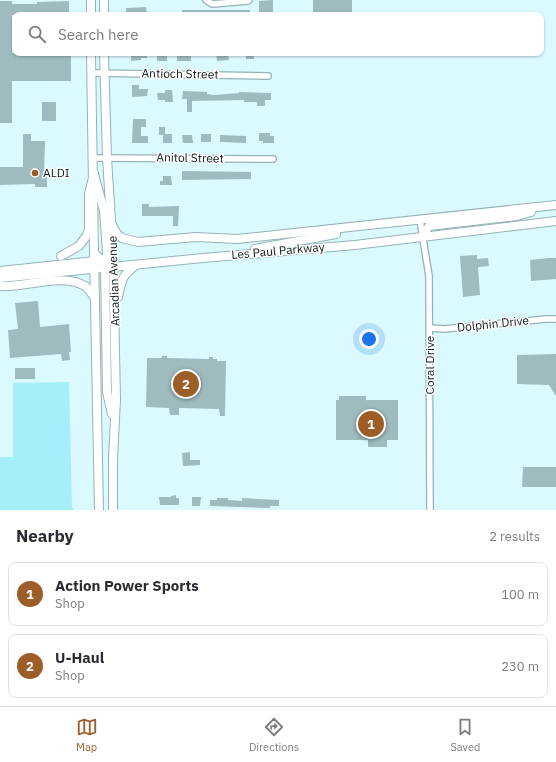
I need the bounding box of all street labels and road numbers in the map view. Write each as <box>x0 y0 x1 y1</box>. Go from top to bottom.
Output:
street label: Antioch Street <box>141 65 219 82</box>
street label: Anitol Street <box>156 149 224 166</box>
street label: Arcadian Avenue <box>104 235 123 327</box>
street label: Les Paul Parkway <box>231 239 325 262</box>
street label: Dolphin Drive <box>456 312 530 335</box>
street label: Coral Drive <box>422 335 437 394</box>

